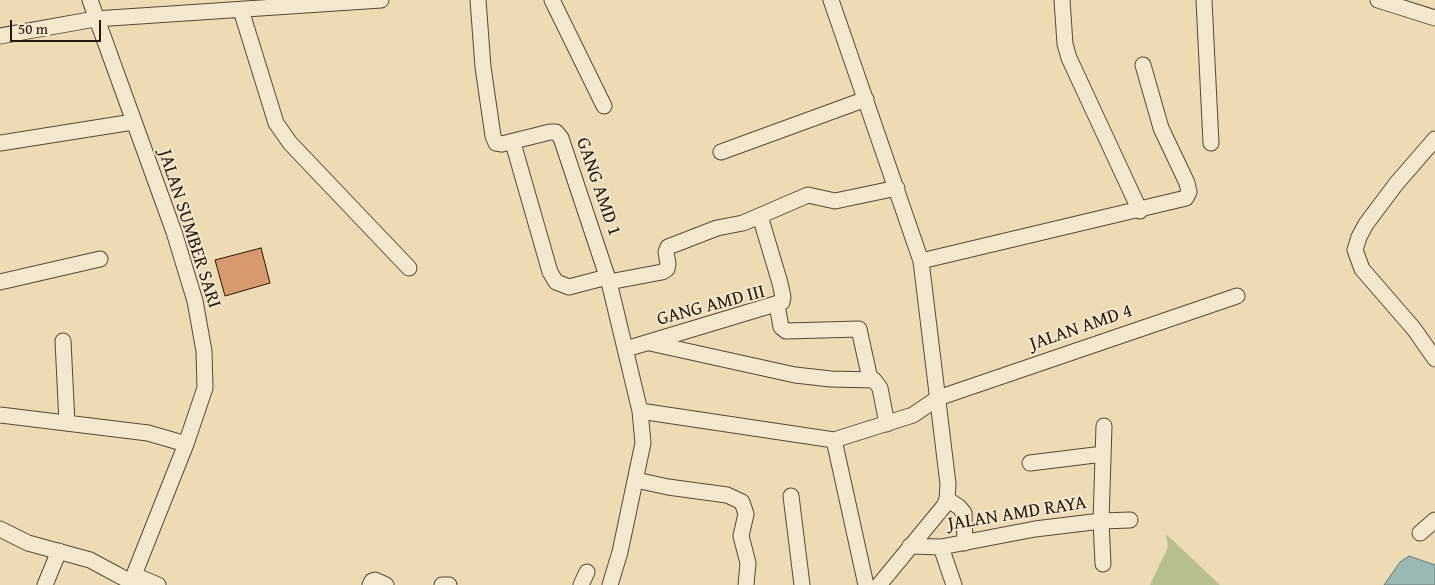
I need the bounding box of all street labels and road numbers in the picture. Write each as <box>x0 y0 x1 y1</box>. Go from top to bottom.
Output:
street label: GANG AMD 1 <box>571 135 625 239</box>
street label: JALAN SUMBER SARI <box>153 147 225 311</box>
street label: GANG AMD III <box>654 281 768 331</box>
street label: JALAN AMD 4 <box>1027 300 1135 356</box>
street label: JALAN AMD RAYA <box>946 492 1088 536</box>

